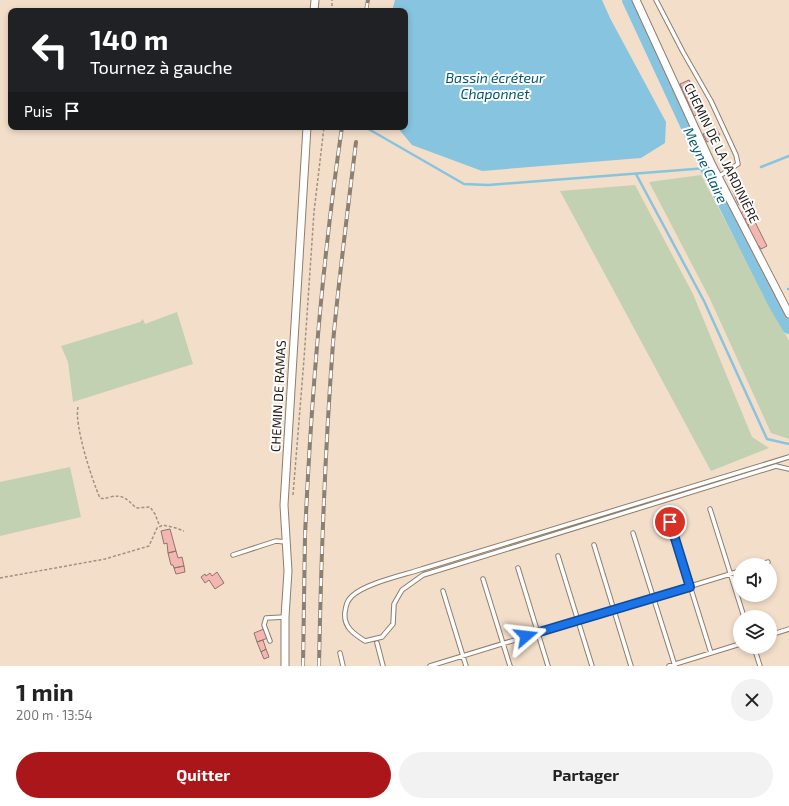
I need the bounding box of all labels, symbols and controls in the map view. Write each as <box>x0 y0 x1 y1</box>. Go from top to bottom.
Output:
text: 140 m <box>90 22 168 56</box>
icon: left <box>24 24 76 76</box>
text: Tournez à gauche <box>90 56 232 78</box>
water label: Bassin écréteur Chaponnet <box>445 69 545 102</box>
street label: CHEMIN DE LA JARDINIÈRE <box>681 80 764 226</box>
icon: arrive <box>61 100 83 122</box>
text: Puis <box>24 102 53 120</box>
water label: Meyne Claire <box>680 124 732 206</box>
street label: CHEMIN DE RAMAS <box>267 340 289 452</box>
pin <box>653 505 687 539</box>
icon: arrive <box>659 511 681 533</box>
map controls <box>733 558 777 654</box>
button: sound <box>733 558 777 602</box>
button: layers <box>733 610 777 654</box>
position arrow <box>505 615 547 657</box>
text: 1 min <box>16 677 74 706</box>
button: close <box>731 679 773 721</box>
text: 200 m · 13:54 <box>16 707 93 723</box>
button: Quitter <box>16 752 391 798</box>
button: Partager <box>399 752 773 798</box>

